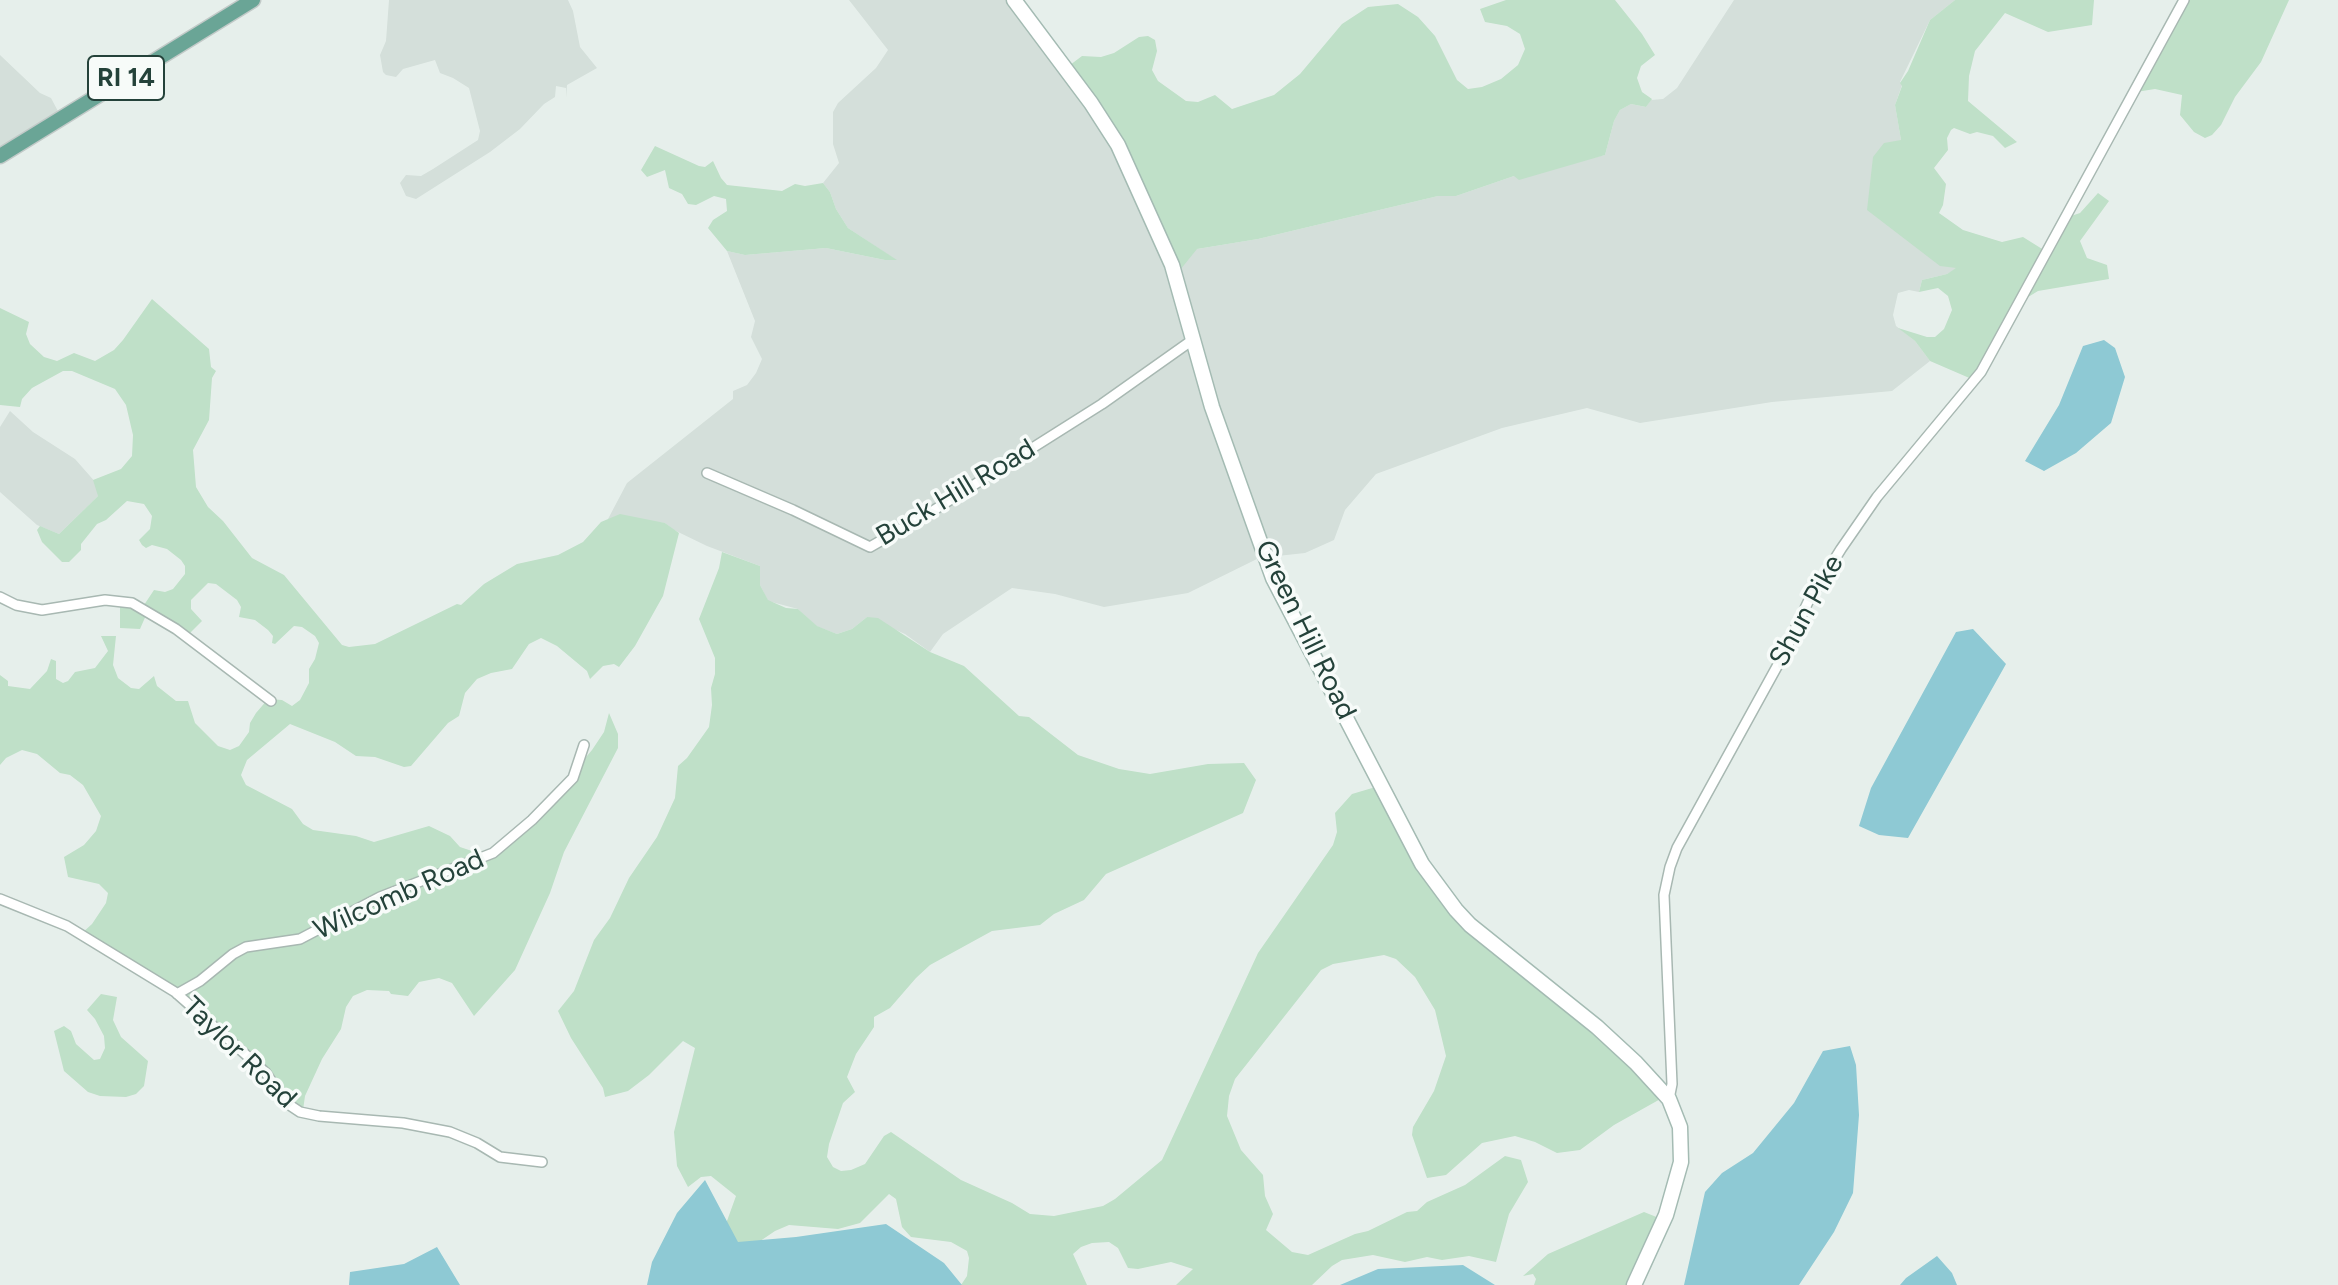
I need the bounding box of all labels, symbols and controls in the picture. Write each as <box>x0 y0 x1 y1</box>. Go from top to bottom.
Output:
road number: RI 14 <box>88 56 164 100</box>
street label: Buck Hill Road <box>870 432 1042 554</box>
street label: Green Hill Road <box>1247 535 1363 725</box>
street label: Shun Pike <box>1763 549 1851 673</box>
street label: Wilcomb Road <box>309 843 489 947</box>
street label: Taylor Road <box>175 990 303 1116</box>

